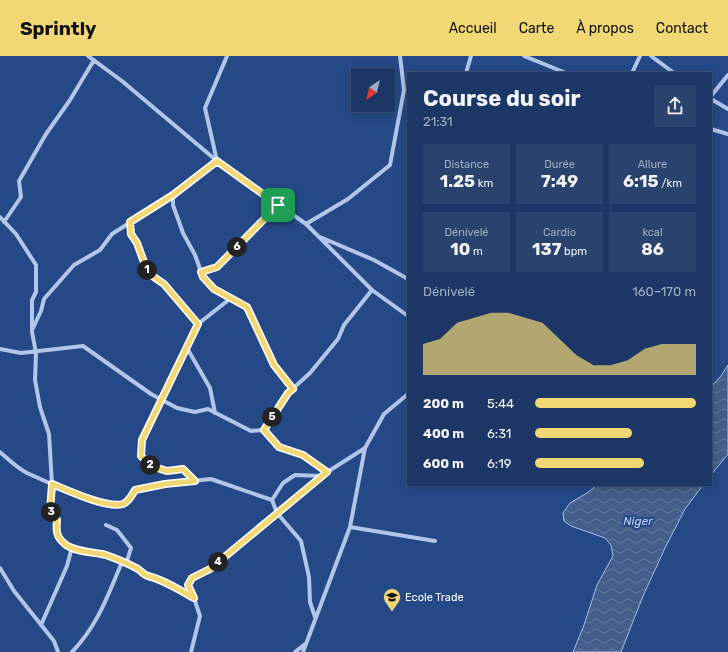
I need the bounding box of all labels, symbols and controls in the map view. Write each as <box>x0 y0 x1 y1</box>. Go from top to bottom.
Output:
text: Sprintly <box>20 17 96 40</box>
text: Accueil <box>449 20 497 37</box>
text: Carte <box>519 20 554 37</box>
text: À propos <box>576 20 634 37</box>
text: Contact <box>656 20 708 37</box>
north arrow <box>351 68 395 112</box>
map controls <box>351 68 395 112</box>
text: Course du soir <box>423 85 580 112</box>
button: share <box>654 85 696 127</box>
text: 21:31 <box>423 114 453 129</box>
text: Distance <box>444 158 489 171</box>
text: Durée <box>544 158 575 171</box>
text: Allure <box>638 158 667 171</box>
text: 1.25 <box>440 171 475 191</box>
text: 7:49 <box>541 171 578 191</box>
text: 6:15 <box>623 171 659 191</box>
text: km <box>475 177 493 190</box>
text: /km <box>659 177 682 190</box>
pin <box>261 188 295 222</box>
icon: arrive <box>267 194 289 216</box>
text: Dénivelé <box>445 226 488 239</box>
text: Cardio <box>543 226 576 239</box>
text: kcal <box>642 226 663 239</box>
pin: 6 <box>227 237 247 257</box>
text: 10 <box>450 239 470 259</box>
text: 137 <box>532 239 561 259</box>
text: 86 <box>641 239 664 259</box>
text: 6 <box>233 240 241 253</box>
text: m <box>470 245 483 258</box>
text: bpm <box>561 245 587 258</box>
pin: 1 <box>137 260 157 280</box>
text: 1 <box>144 263 150 276</box>
text: Dénivelé <box>423 284 475 299</box>
text: 160–170 m <box>632 284 696 299</box>
text: 200 m <box>423 396 464 411</box>
text: 5:44 <box>487 396 514 411</box>
pin: 5 <box>262 407 282 427</box>
text: 5 <box>268 410 276 423</box>
text: 400 m <box>423 426 464 441</box>
text: 6:31 <box>487 426 511 441</box>
pin: 2 <box>140 455 160 475</box>
text: 600 m <box>423 456 464 471</box>
text: 6:19 <box>487 456 511 471</box>
text: 2 <box>146 458 154 471</box>
pin: 3 <box>41 502 61 522</box>
text: 3 <box>47 505 55 518</box>
water label: Niger <box>623 514 653 528</box>
pin: 4 <box>208 552 228 572</box>
text: 4 <box>214 555 222 568</box>
school or university icon: Ecole Trade <box>382 587 402 612</box>
place label: Ecole Trade <box>405 591 464 604</box>

